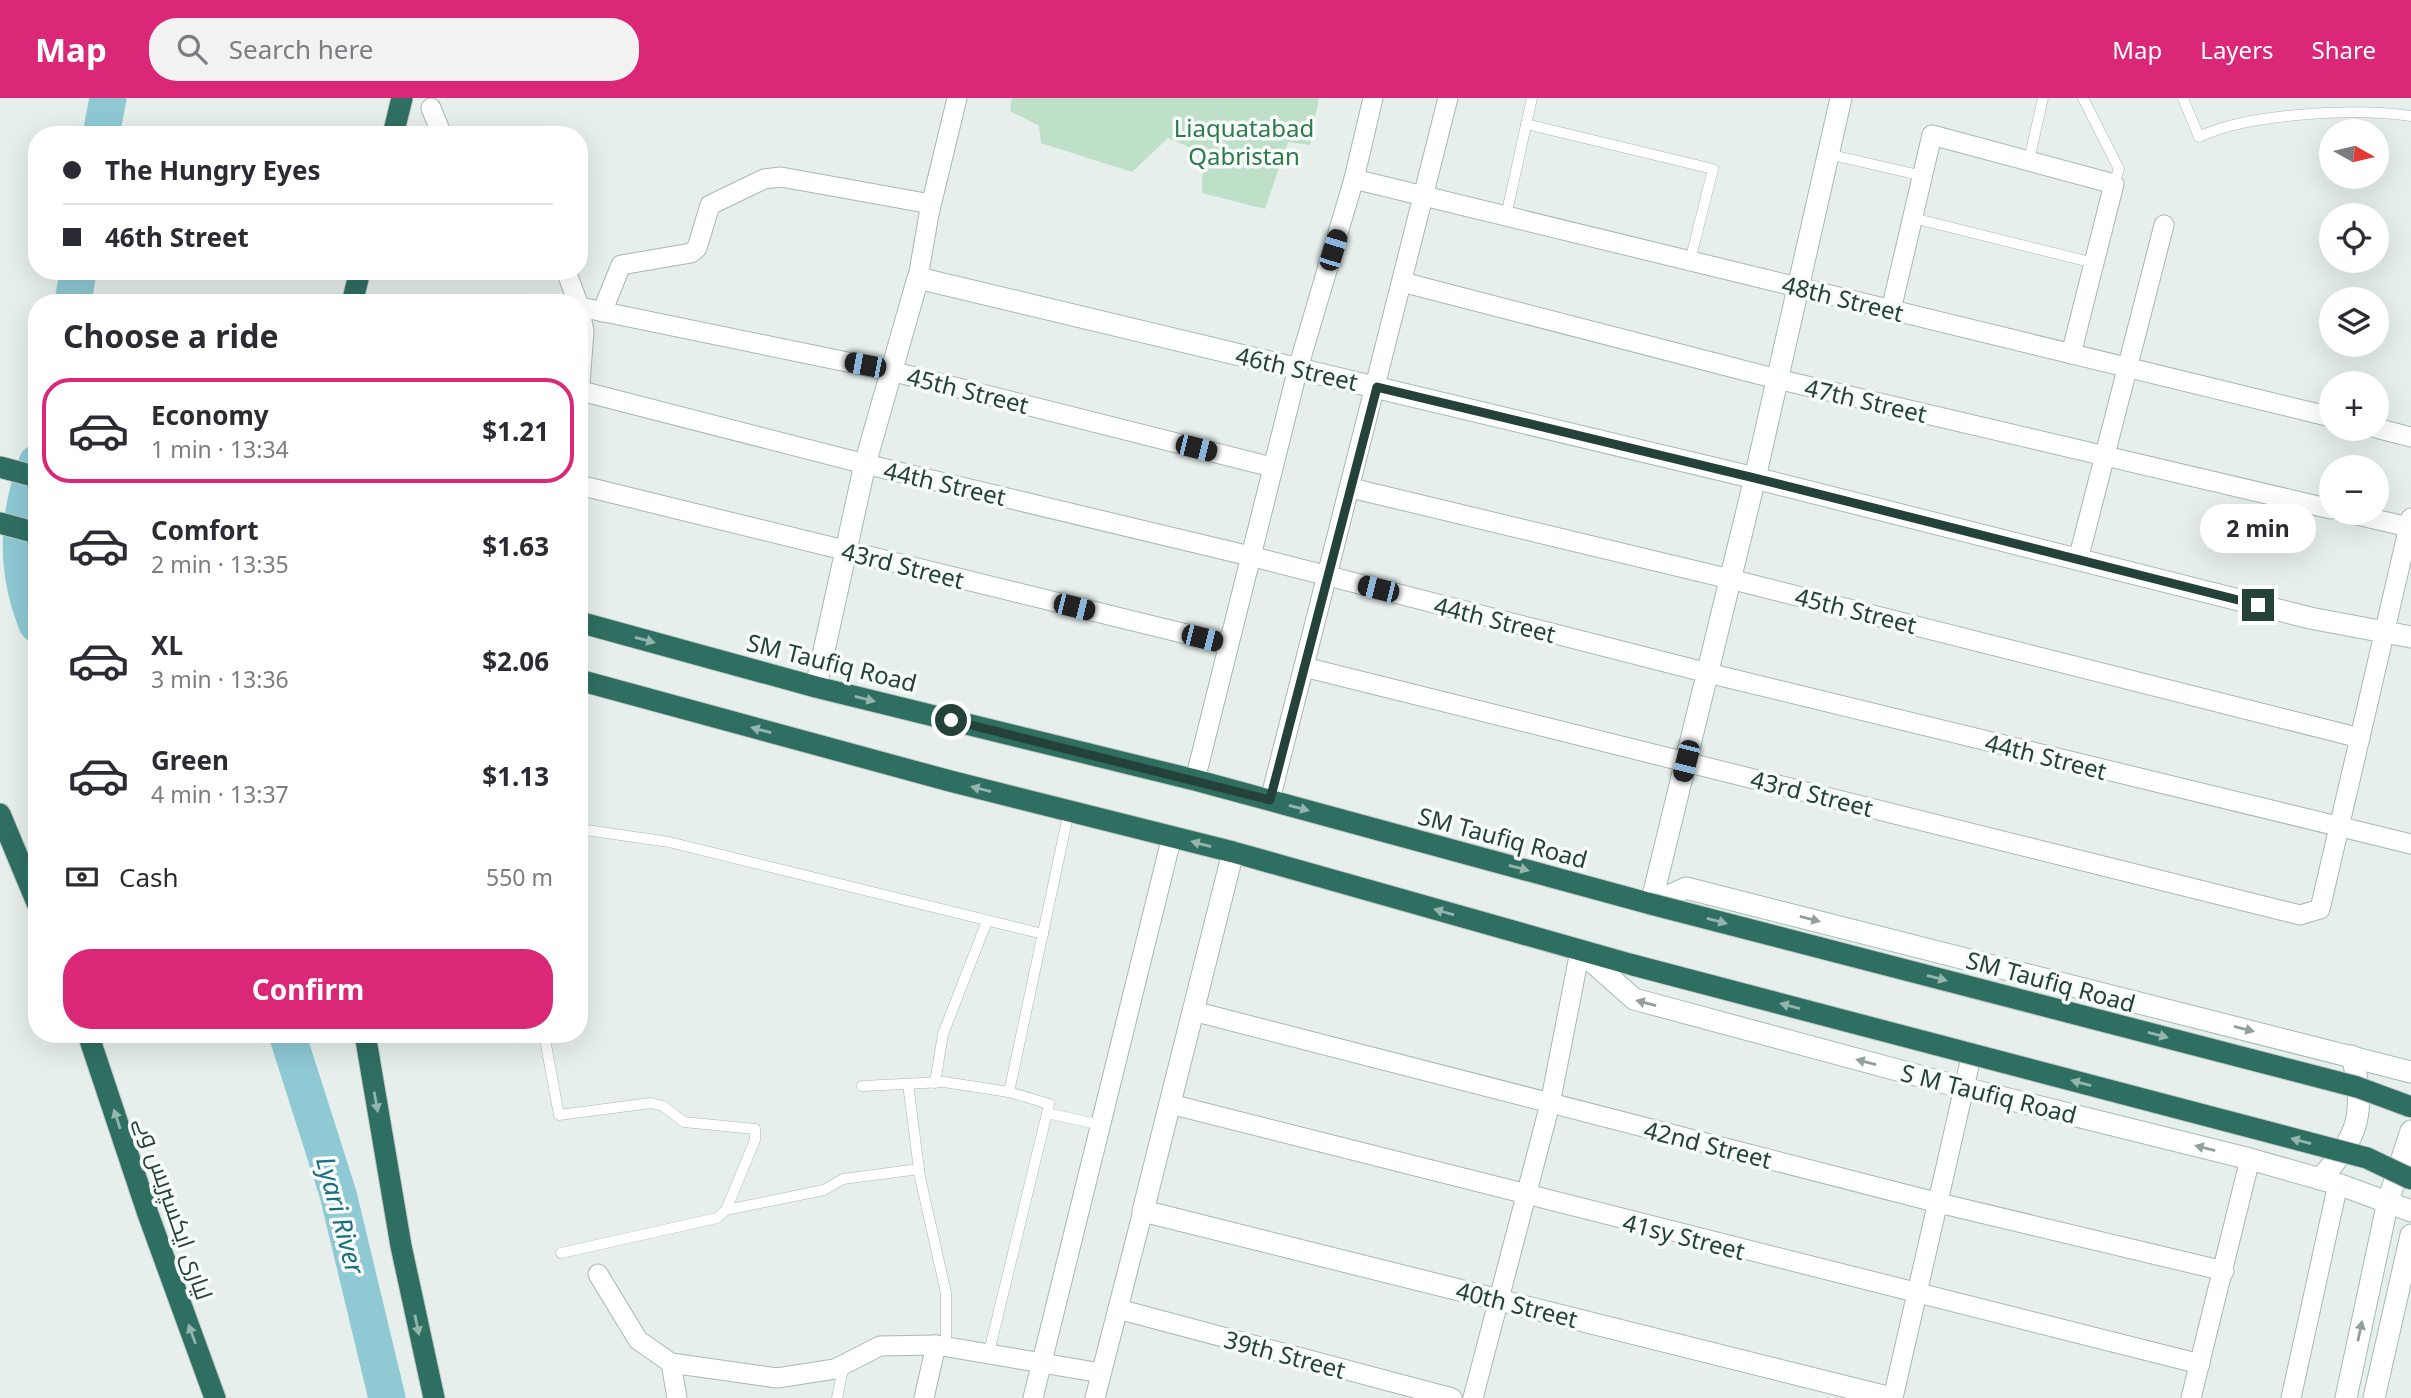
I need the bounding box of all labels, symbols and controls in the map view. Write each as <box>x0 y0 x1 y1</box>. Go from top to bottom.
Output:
search box <box>149 18 639 81</box>
text: Map <box>35 27 107 72</box>
icon: search <box>173 30 211 68</box>
text: Search here <box>229 31 373 67</box>
text: Map <box>2112 33 2162 66</box>
text: Layers <box>2200 33 2274 66</box>
text: Share <box>2312 33 2376 66</box>
park label: Liaquatabad Qabristan <box>1174 111 1314 172</box>
north arrow <box>2319 119 2389 189</box>
map controls <box>2319 119 2389 525</box>
text: The Hungry Eyes <box>105 152 321 188</box>
button: locate <box>2319 203 2389 273</box>
text: 46th Street <box>105 219 249 255</box>
car <box>1317 227 1350 273</box>
street label: 48th Street <box>1779 267 1908 329</box>
button: layers <box>2319 287 2389 357</box>
text: Choose a ride <box>63 314 279 357</box>
street label: 46th Street <box>1233 338 1362 398</box>
car <box>843 351 888 379</box>
street label: 45th Street <box>904 359 1033 421</box>
street label: 47th Street <box>1802 370 1931 430</box>
button: + <box>2319 371 2389 441</box>
text: Economy <box>151 397 269 433</box>
icon: car <box>67 399 130 462</box>
text: $1.21 <box>482 413 549 449</box>
text: 1 min · 13:34 <box>151 433 289 465</box>
car <box>1174 433 1219 463</box>
street label: 44th Street <box>881 453 1010 513</box>
button: − <box>2319 455 2389 525</box>
callout: 2 min <box>2200 504 2316 552</box>
text: Comfort <box>151 512 259 548</box>
text: 2 min <box>2226 512 2290 544</box>
icon: car <box>67 514 130 577</box>
text: $1.63 <box>482 528 549 564</box>
street label: 43rd Street <box>838 534 968 596</box>
text: 2 min · 13:35 <box>151 548 289 580</box>
car <box>1356 574 1401 604</box>
street label: 45th Street <box>1792 579 1921 641</box>
street label: 44th Street <box>1431 588 1560 650</box>
route end <box>2242 589 2274 621</box>
car <box>1052 592 1097 622</box>
car <box>1180 623 1225 653</box>
street label: SM Taufiq Road <box>744 625 920 699</box>
text: XL <box>151 627 183 663</box>
icon: car <box>67 629 130 692</box>
one-way arrow <box>634 635 656 646</box>
text: $2.06 <box>482 643 549 679</box>
text: 3 min · 13:36 <box>151 663 289 695</box>
one-way arrow <box>854 694 876 705</box>
route start <box>935 704 967 736</box>
one-way arrow <box>750 724 772 735</box>
street label: 44th Street <box>1982 725 2111 787</box>
car <box>1671 738 1702 784</box>
text: Green <box>151 742 229 778</box>
icon: car <box>67 744 130 807</box>
text: $1.13 <box>482 758 549 794</box>
street label: 43rd Street <box>1747 762 1877 824</box>
text: 4 min · 13:37 <box>151 778 289 810</box>
one-way arrow <box>969 783 991 794</box>
street label: SM Taufiq Road <box>1415 799 1591 875</box>
one-way arrow <box>1288 803 1310 814</box>
one-way arrow <box>1191 838 1212 848</box>
icon: cash <box>63 858 101 896</box>
text: Cash <box>119 859 179 895</box>
text: 550 m <box>486 861 553 893</box>
one-way arrow <box>1508 863 1530 874</box>
one-way arrow <box>1433 907 1454 917</box>
one-way arrow <box>1799 914 1821 925</box>
one-way arrow <box>1706 916 1728 927</box>
street label: SM Taufiq Road <box>1963 943 2139 1019</box>
button: Confirm <box>63 949 553 1029</box>
one-way arrow <box>1927 973 1949 984</box>
one-way arrow <box>1636 997 1657 1007</box>
one-way arrow <box>1779 1000 1801 1011</box>
one-way arrow <box>2233 1024 2255 1035</box>
one-way arrow <box>2147 1030 2169 1041</box>
street label: S M Taufiq Road <box>1898 1055 2080 1131</box>
one-way arrow <box>1855 1056 1876 1066</box>
one-way arrow <box>2070 1077 2092 1088</box>
one-way arrow <box>371 1091 382 1113</box>
one-way arrow <box>111 1109 121 1130</box>
street label: لیاری ایکسپریس وے <box>127 1112 222 1304</box>
street label: 42nd Street <box>1641 1112 1776 1176</box>
one-way arrow <box>2290 1135 2312 1146</box>
one-way arrow <box>2194 1142 2216 1153</box>
water label: Lyari River <box>308 1152 374 1279</box>
street label: 41sy Street <box>1620 1205 1749 1267</box>
street label: 40th Street <box>1453 1273 1582 1335</box>
one-way arrow <box>411 1314 422 1336</box>
one-way arrow <box>2355 1320 2366 1342</box>
street label: 39th Street <box>1221 1322 1350 1386</box>
one-way arrow <box>186 1323 197 1344</box>

